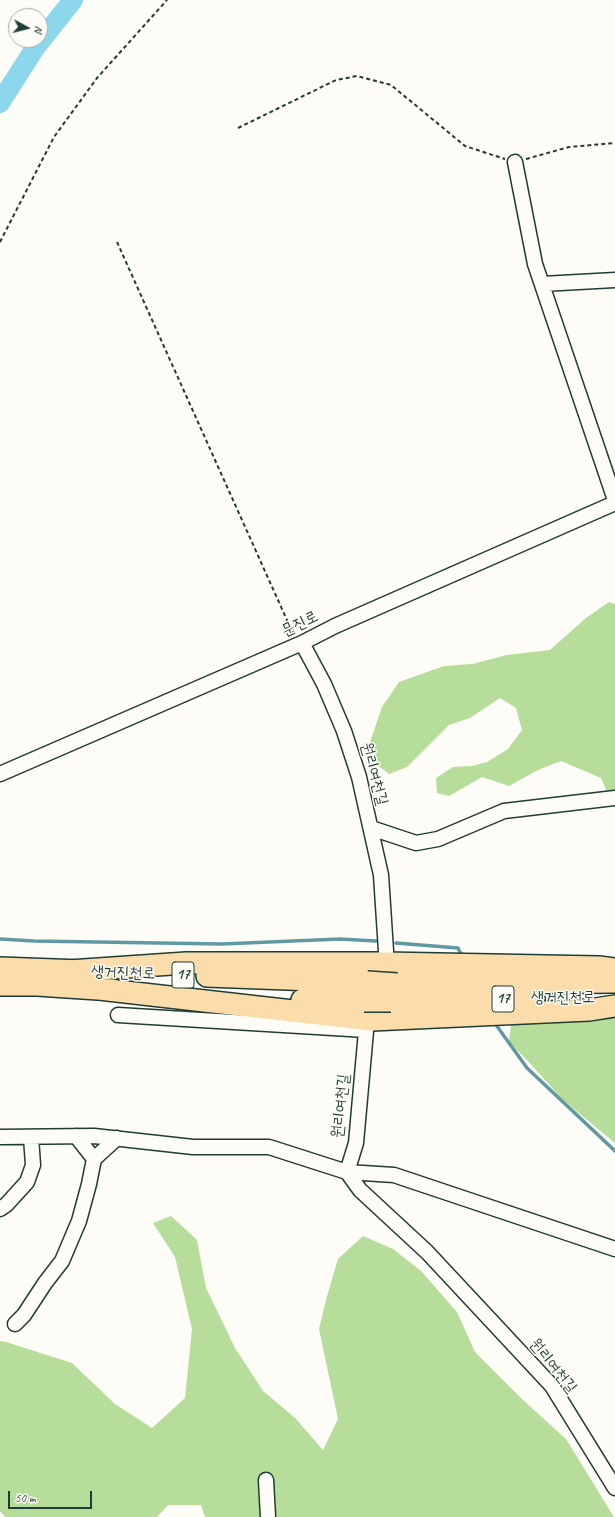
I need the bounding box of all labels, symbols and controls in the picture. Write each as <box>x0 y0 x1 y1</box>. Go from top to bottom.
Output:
north arrow <box>8 8 48 48</box>
text: N <box>32 25 46 34</box>
street label: 문진로 <box>278 607 322 641</box>
street label: 원리여천길 <box>356 740 392 808</box>
street label: 생거진천로 <box>90 962 156 984</box>
road number: 17 <box>172 962 194 988</box>
road number: 17 <box>492 986 514 1012</box>
street label: 생거진천로 <box>531 988 595 1008</box>
street label: 원리여천길 <box>328 1073 354 1139</box>
street label: 원리여천길 <box>525 1335 581 1397</box>
scale bar <box>10 1483 94 1509</box>
text: 50 m <box>15 1490 35 1506</box>

